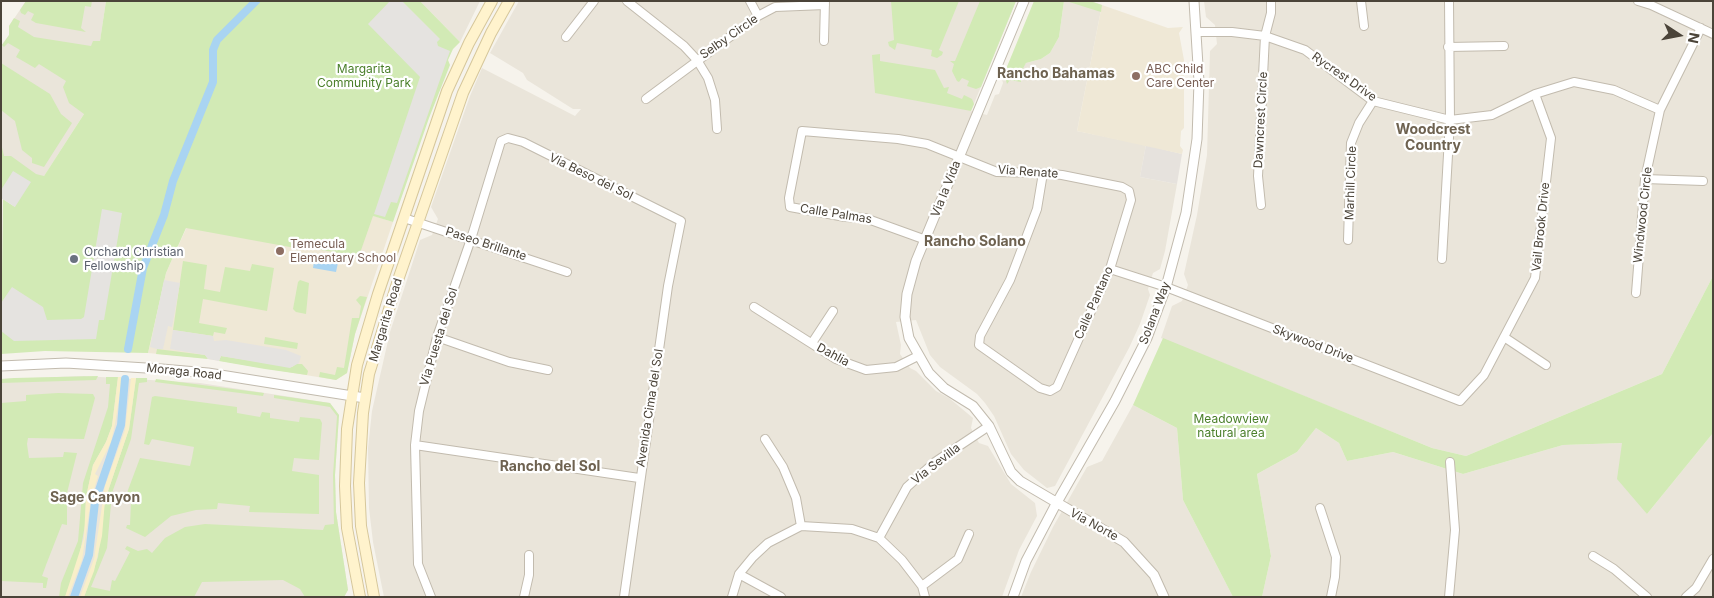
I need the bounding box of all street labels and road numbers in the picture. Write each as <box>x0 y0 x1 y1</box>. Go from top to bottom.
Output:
street label: Selby Circle <box>697 12 761 62</box>
street label: Rycrest Drive <box>1309 49 1379 105</box>
street label: Dawncrest Circle <box>1251 71 1271 169</box>
street label: Marhill Circle <box>1343 146 1359 220</box>
street label: Via Beso del Sol <box>547 150 635 204</box>
street label: Via la Vida <box>928 159 964 219</box>
street label: Via Renate <box>997 163 1059 181</box>
street label: Windwood Circle <box>1631 166 1655 264</box>
street label: Vail Brook Drive <box>1529 182 1553 272</box>
street label: Calle Palmas <box>799 201 873 227</box>
street label: Paseo Brillante <box>444 224 528 264</box>
street label: Calle Pantano <box>1072 264 1116 342</box>
street label: Margarita Road <box>366 276 406 364</box>
street label: Solana Way <box>1136 279 1174 347</box>
street label: Via Puesta del Sol <box>417 286 461 388</box>
street label: Skywood Drive <box>1270 322 1356 366</box>
street label: Dahlia <box>814 340 852 370</box>
street label: Avenida Cima del Sol <box>634 348 666 468</box>
street label: Moraga Road <box>146 361 222 383</box>
street label: Via Sevilla <box>909 440 963 488</box>
street label: Via Norte <box>1067 506 1121 544</box>

